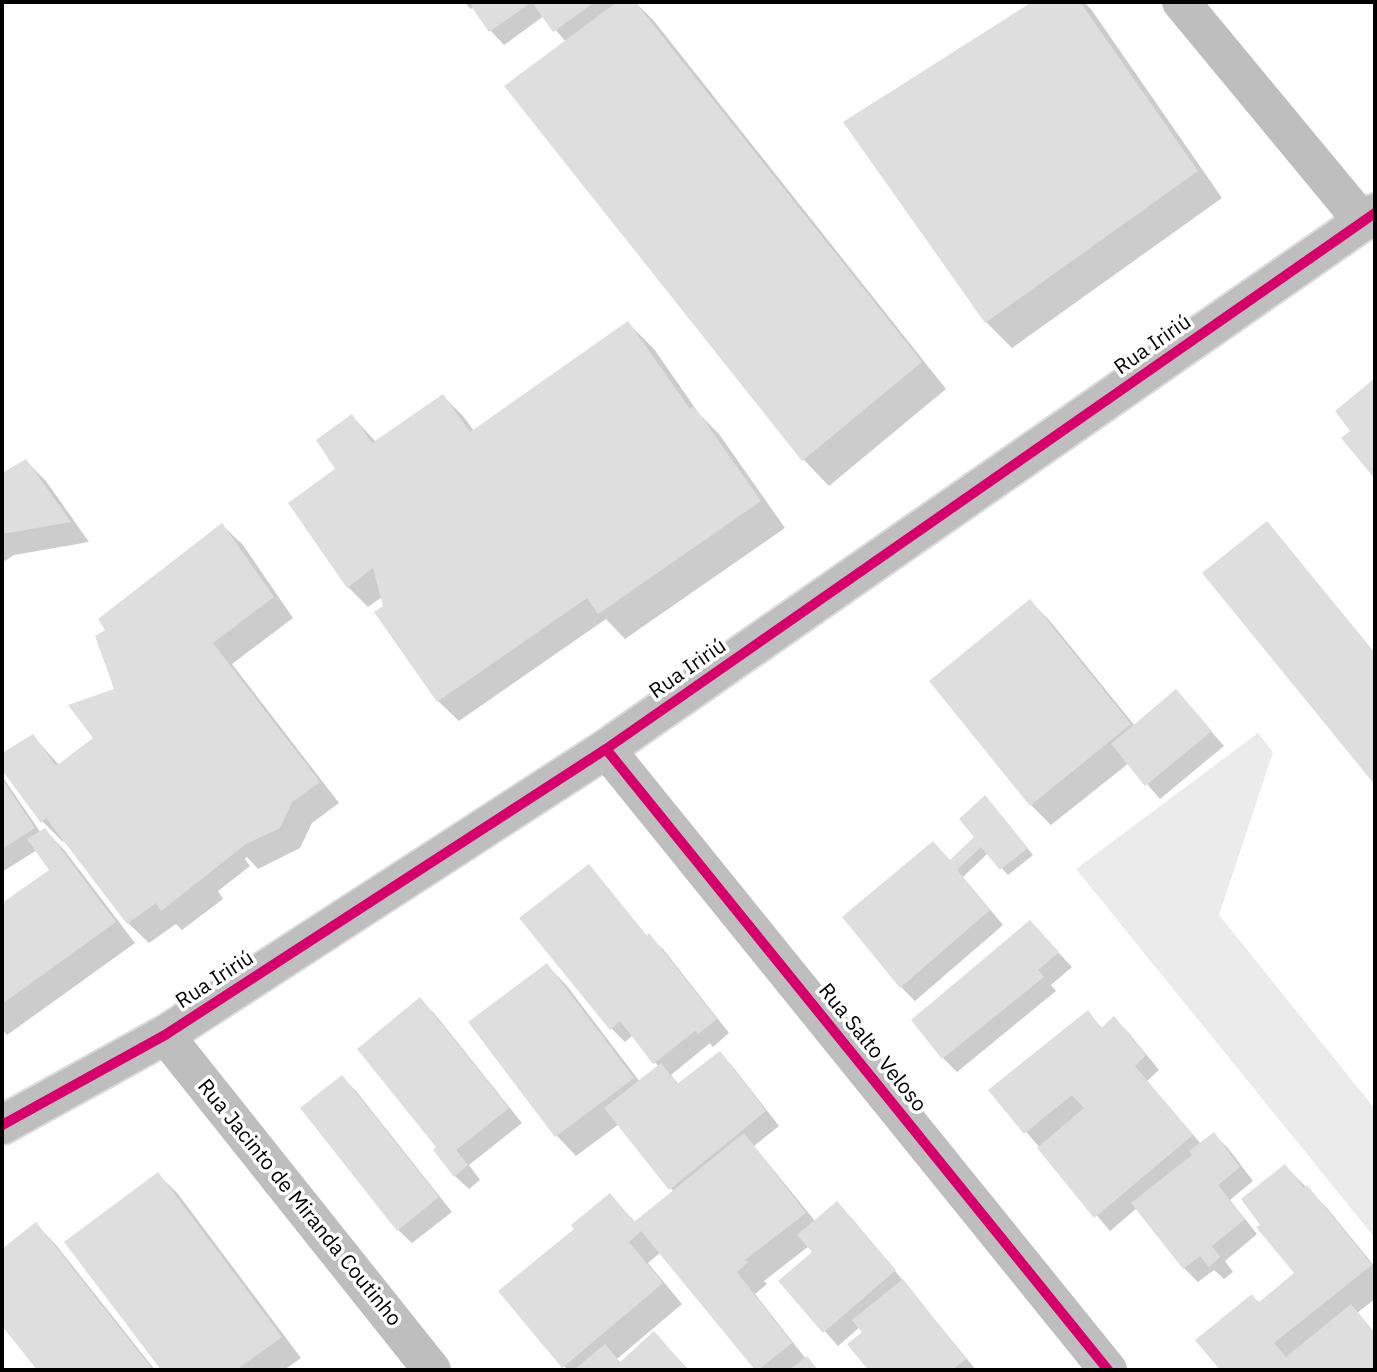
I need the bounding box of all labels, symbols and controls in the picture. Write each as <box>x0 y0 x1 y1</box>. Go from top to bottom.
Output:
street label: Rua Iririú <box>1110 310 1196 380</box>
street label: Rua Iririú <box>645 634 731 704</box>
street label: Rua Iririú <box>171 946 259 1014</box>
street label: Rua Salto Veloso <box>813 979 931 1117</box>
street label: Rua Jacinto de Miranda Coutinho <box>192 1075 406 1331</box>

